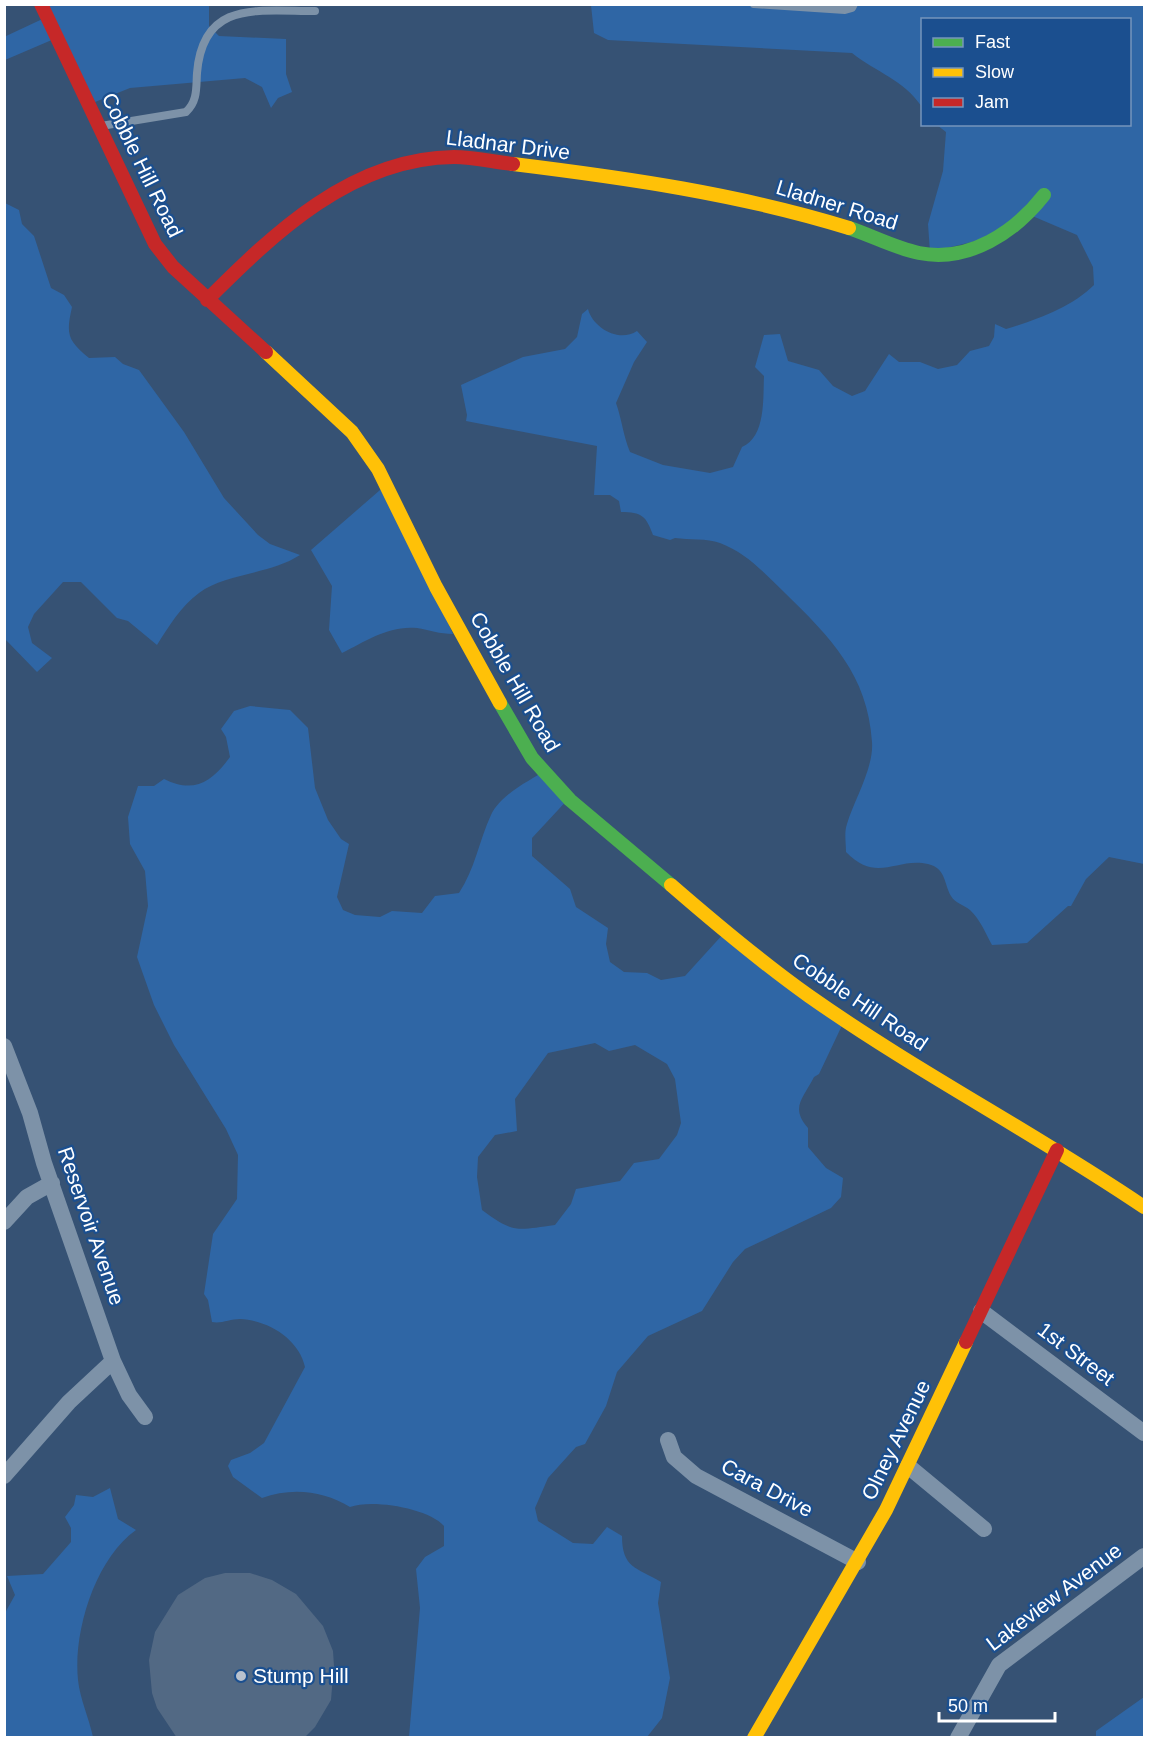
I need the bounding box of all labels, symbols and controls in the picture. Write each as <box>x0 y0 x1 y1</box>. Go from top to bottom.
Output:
legend <box>921 18 1131 126</box>
text: Fast <box>975 32 1010 52</box>
text: Slow <box>975 62 1015 82</box>
street label: Cobble Hill Road <box>98 89 187 241</box>
text: Jam <box>975 92 1009 112</box>
street label: Lladnar Drive <box>445 125 571 164</box>
street label: Lladner Road <box>773 175 901 234</box>
street label: Cobble Hill Road <box>466 608 565 756</box>
street label: Cobble Hill Road <box>789 948 932 1055</box>
street label: Reservoir Avenue <box>54 1144 129 1308</box>
street label: 1st Street <box>1033 1317 1119 1390</box>
street label: Olney Avenue <box>857 1376 934 1503</box>
street label: Cara Drive <box>718 1454 817 1521</box>
street label: Lakeview Avenue <box>982 1538 1126 1655</box>
place label: Stump Hill <box>253 1664 349 1687</box>
marker: Stump Hill <box>234 1669 248 1683</box>
scale bar <box>939 1685 1054 1723</box>
text: 50 m <box>948 1696 988 1716</box>

